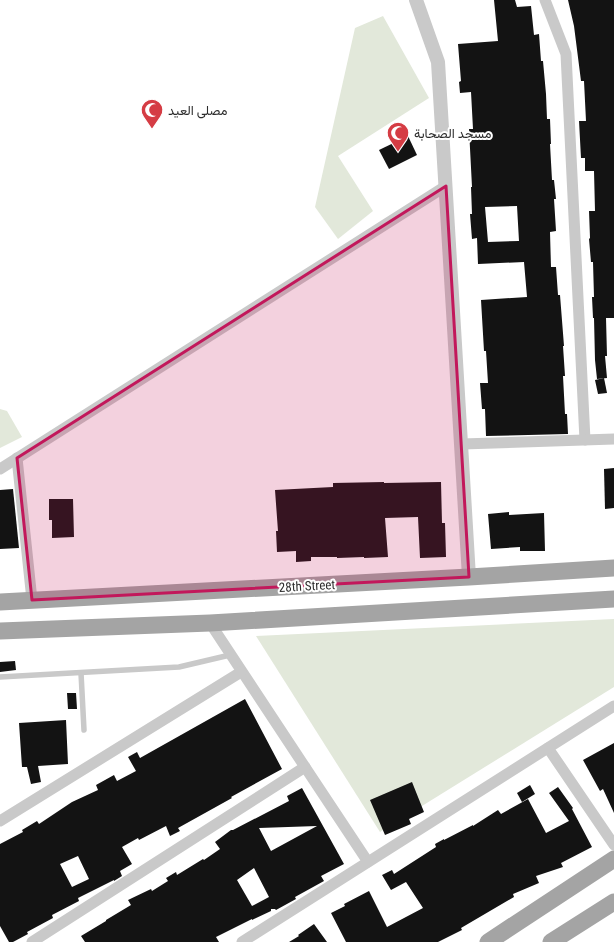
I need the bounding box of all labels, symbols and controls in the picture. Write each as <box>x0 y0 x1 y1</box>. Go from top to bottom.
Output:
mosque icon: مصلى العيد <box>139 97 165 130</box>
place label: مصلى العيد <box>168 103 228 119</box>
mosque icon: مسجد الصحابة <box>385 120 411 153</box>
place label: مسجد الصحابة <box>414 126 492 141</box>
street label: 28th Street <box>278 577 336 595</box>

